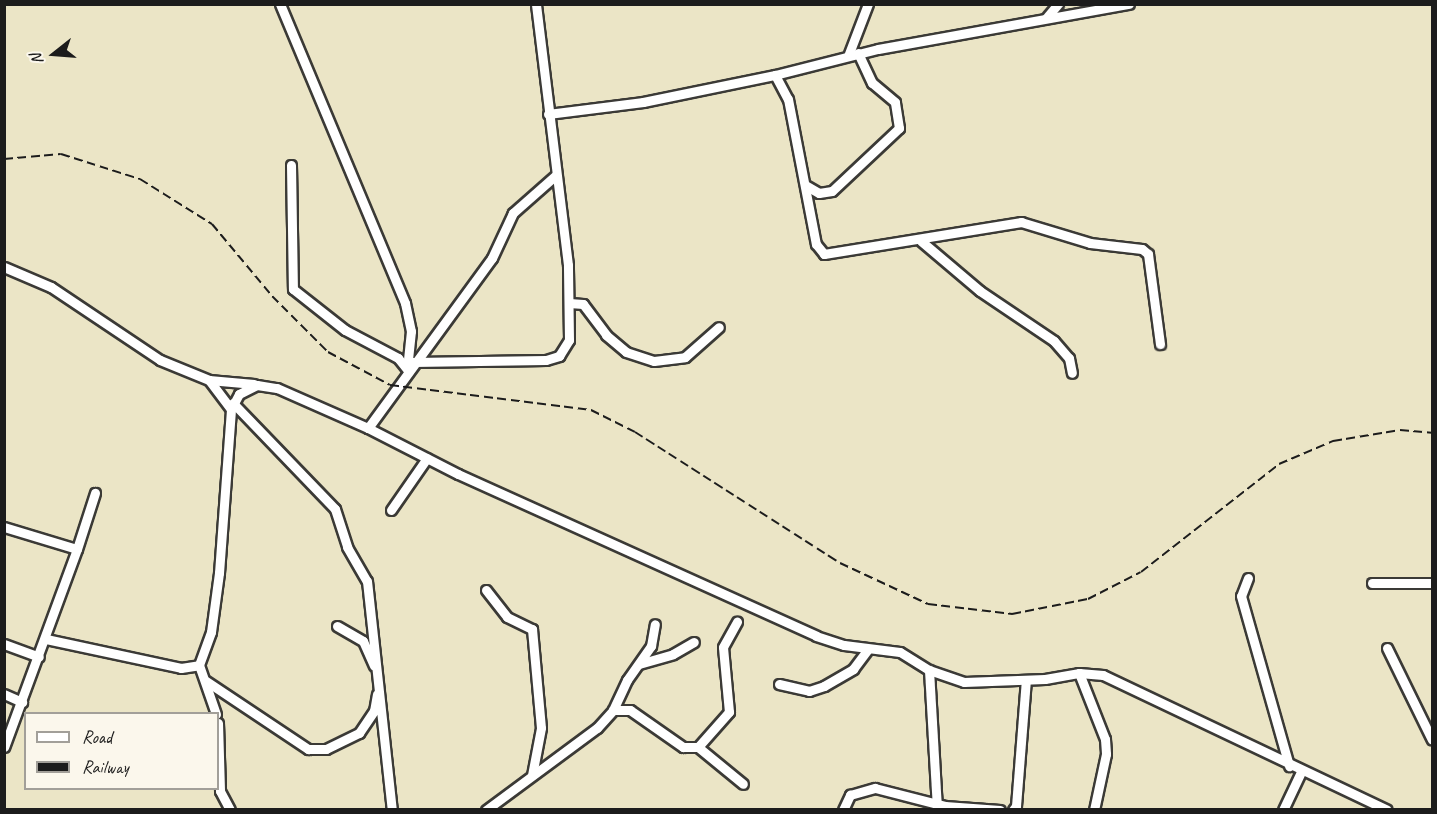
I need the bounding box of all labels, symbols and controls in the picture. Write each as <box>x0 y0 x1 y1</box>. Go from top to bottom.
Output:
north arrow <box>24 24 84 84</box>
text: N <box>26 52 48 67</box>
legend <box>24 712 219 790</box>
text: Road <box>82 726 112 748</box>
text: Railway <box>82 756 129 778</box>

